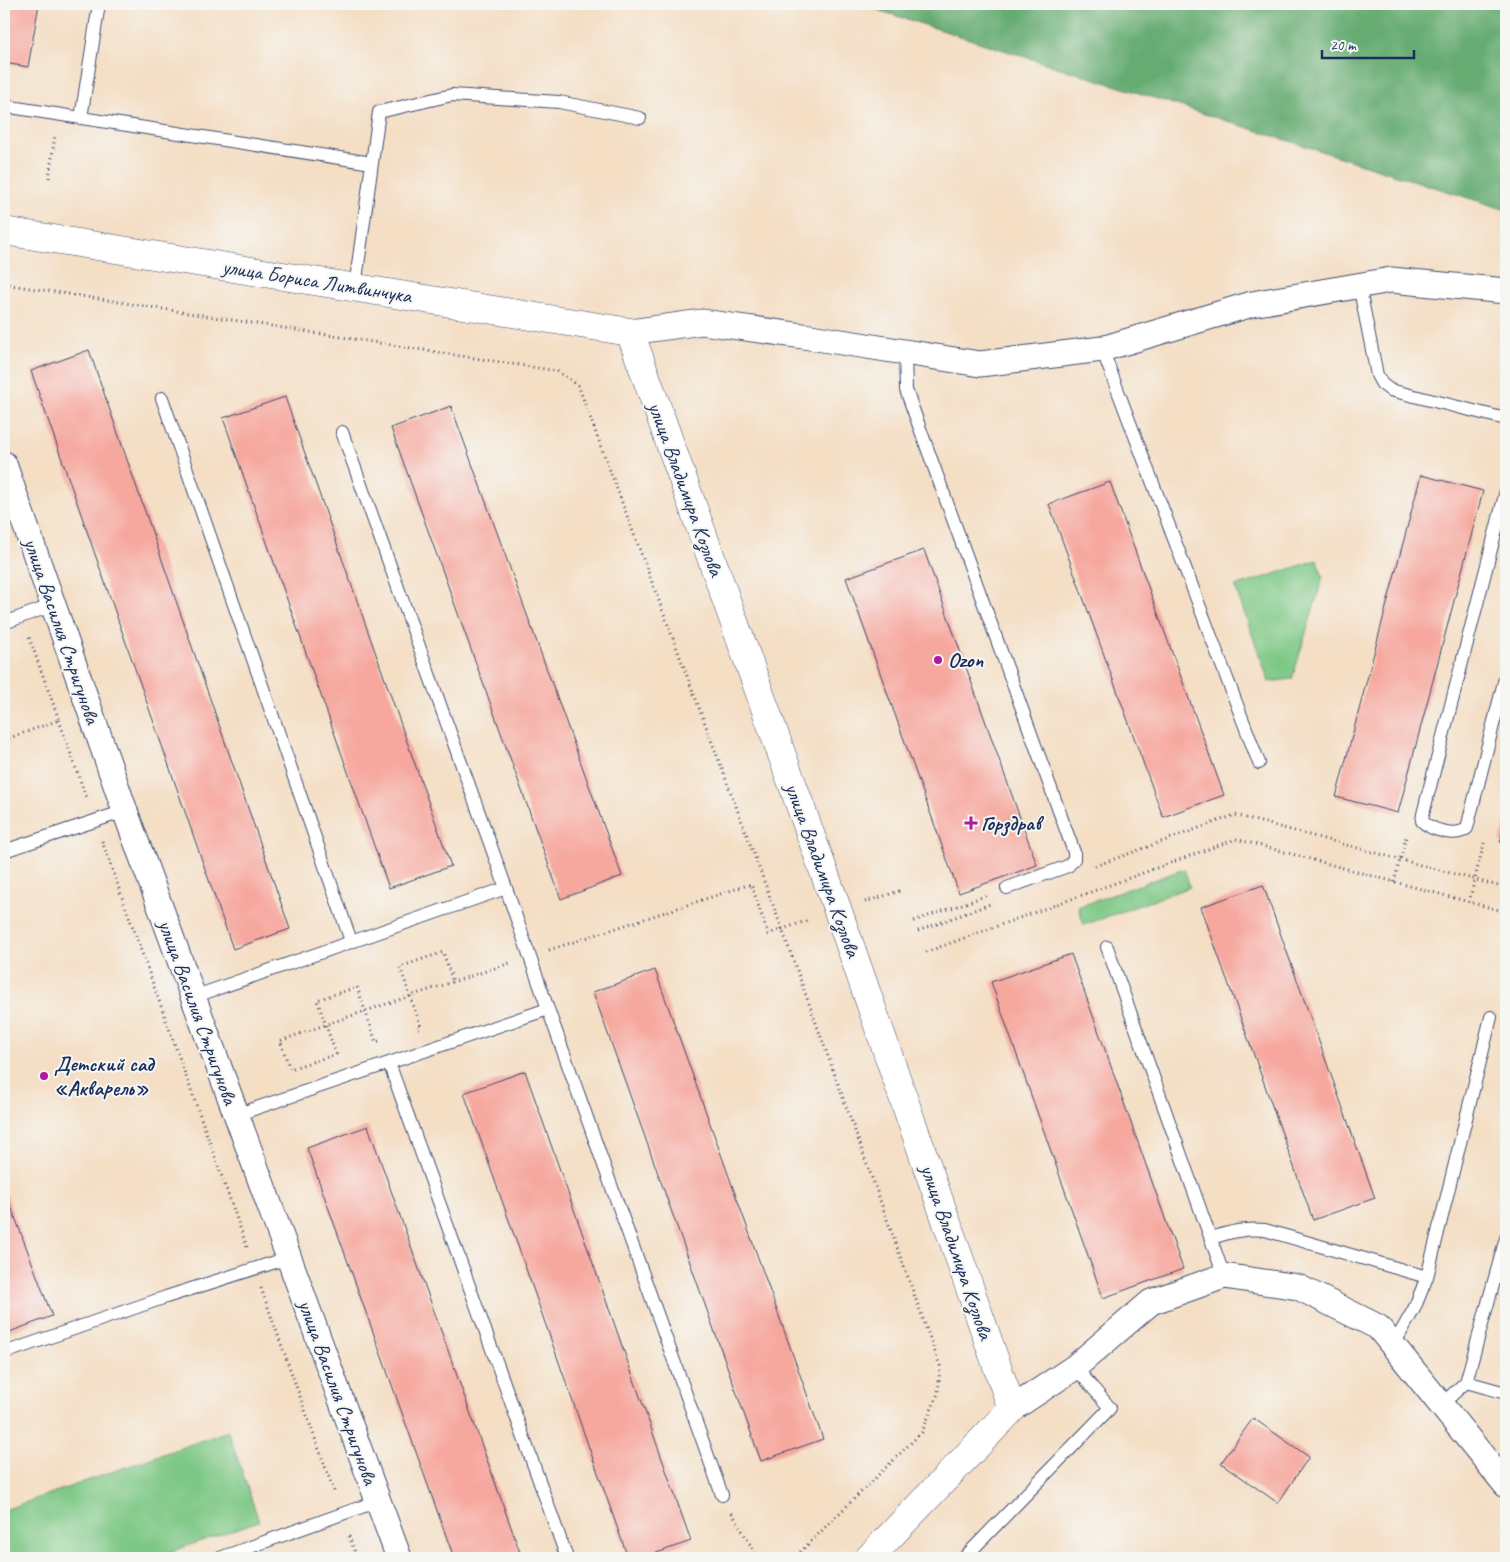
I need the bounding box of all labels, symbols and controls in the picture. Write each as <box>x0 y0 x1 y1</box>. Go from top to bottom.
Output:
scale bar <box>1322 28 1415 60</box>
text: 20 m <box>1330 36 1357 55</box>
street label: улица Бориса Литвинчука <box>218 253 415 309</box>
street label: улица Владимира Козлова <box>641 397 730 582</box>
street label: улица Василия Стригунова <box>17 533 106 729</box>
place label: Ozon <box>948 647 983 673</box>
marker: Ozon <box>932 654 944 666</box>
street label: улица Владимира Козлова <box>778 778 867 963</box>
place label: Горздрав <box>981 810 1045 837</box>
marker: Горздрав <box>965 817 977 829</box>
street label: улица Василия Стригунова <box>152 914 244 1109</box>
place label: Детский сад «Акварель» <box>54 1051 156 1101</box>
marker: Детский сад «Акварель» <box>38 1070 50 1082</box>
street label: улица Владимира Козлова <box>913 1159 1000 1345</box>
street label: улица Василия Стригунова <box>292 1294 384 1489</box>

